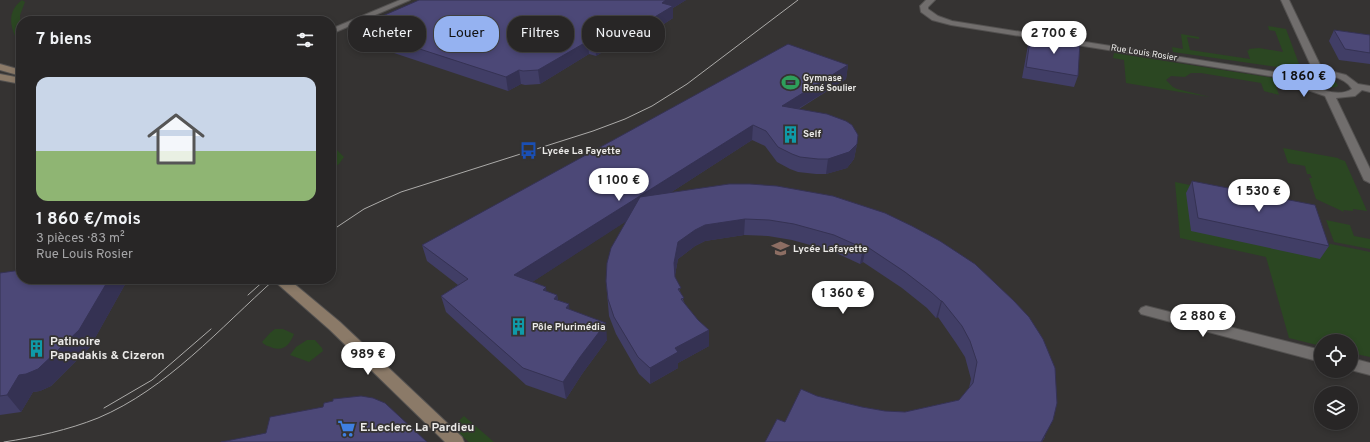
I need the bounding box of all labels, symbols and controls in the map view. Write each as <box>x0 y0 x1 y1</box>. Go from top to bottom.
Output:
chip: Acheter <box>348 16 426 52</box>
chip: Louer <box>434 16 499 52</box>
chip: Filtres <box>507 16 574 52</box>
chip: Nouveau <box>582 16 665 52</box>
pin: 2 700 € <box>1017 21 1091 55</box>
text: 2 700 € <box>1031 26 1077 42</box>
text: 7 biens <box>36 29 92 51</box>
icon: filters <box>294 29 316 51</box>
street label: Rue Louis Rosier <box>1110 42 1179 64</box>
pin: 1 860 € <box>1267 64 1341 98</box>
text: 1 860 € <box>1282 69 1326 85</box>
sports icon: Gymnase René Soulier <box>780 73 800 93</box>
place label: Gymnase René Soulier <box>803 73 857 94</box>
icon: home <box>140 103 212 175</box>
building icon: Self <box>780 124 800 144</box>
place label: Self <box>803 128 821 141</box>
bus stop icon: Lycée La Fayette <box>519 141 539 161</box>
place label: Lycée La Fayette <box>542 145 621 158</box>
pin: 1 100 € <box>582 168 656 202</box>
text: 1 100 € <box>598 173 640 189</box>
pin: 1 530 € <box>1222 179 1296 213</box>
text: 1 530 € <box>1237 184 1281 200</box>
text: 1 860 €/mois <box>36 209 141 231</box>
text: 3 pièces · 83 m² <box>36 231 125 247</box>
school or university icon: Lycée Lafayette <box>770 239 790 259</box>
place label: Lycée Lafayette <box>793 243 868 256</box>
text: Rue Louis Rosier <box>36 247 133 263</box>
pin: 1 360 € <box>806 281 880 315</box>
text: 1 360 € <box>821 286 865 302</box>
pin: 2 880 € <box>1166 304 1240 338</box>
text: 2 880 € <box>1179 309 1227 325</box>
building icon: Pôle Plurimédia <box>509 317 529 337</box>
place label: Pôle Plurimédia <box>532 321 605 334</box>
place label: Patinoire Papadakis & Cizeron <box>50 334 165 364</box>
map controls <box>1314 334 1358 430</box>
button: locate <box>1314 334 1358 378</box>
building icon: Patinoire Papadakis & Cizeron <box>27 339 47 359</box>
pin: 989 € <box>340 342 396 376</box>
text: 989 € <box>350 347 386 363</box>
button: layers <box>1314 386 1358 430</box>
supermarket icon: E.Leclerc La Pardieu <box>337 418 357 438</box>
place label: E.Leclerc La Pardieu <box>360 420 474 436</box>

